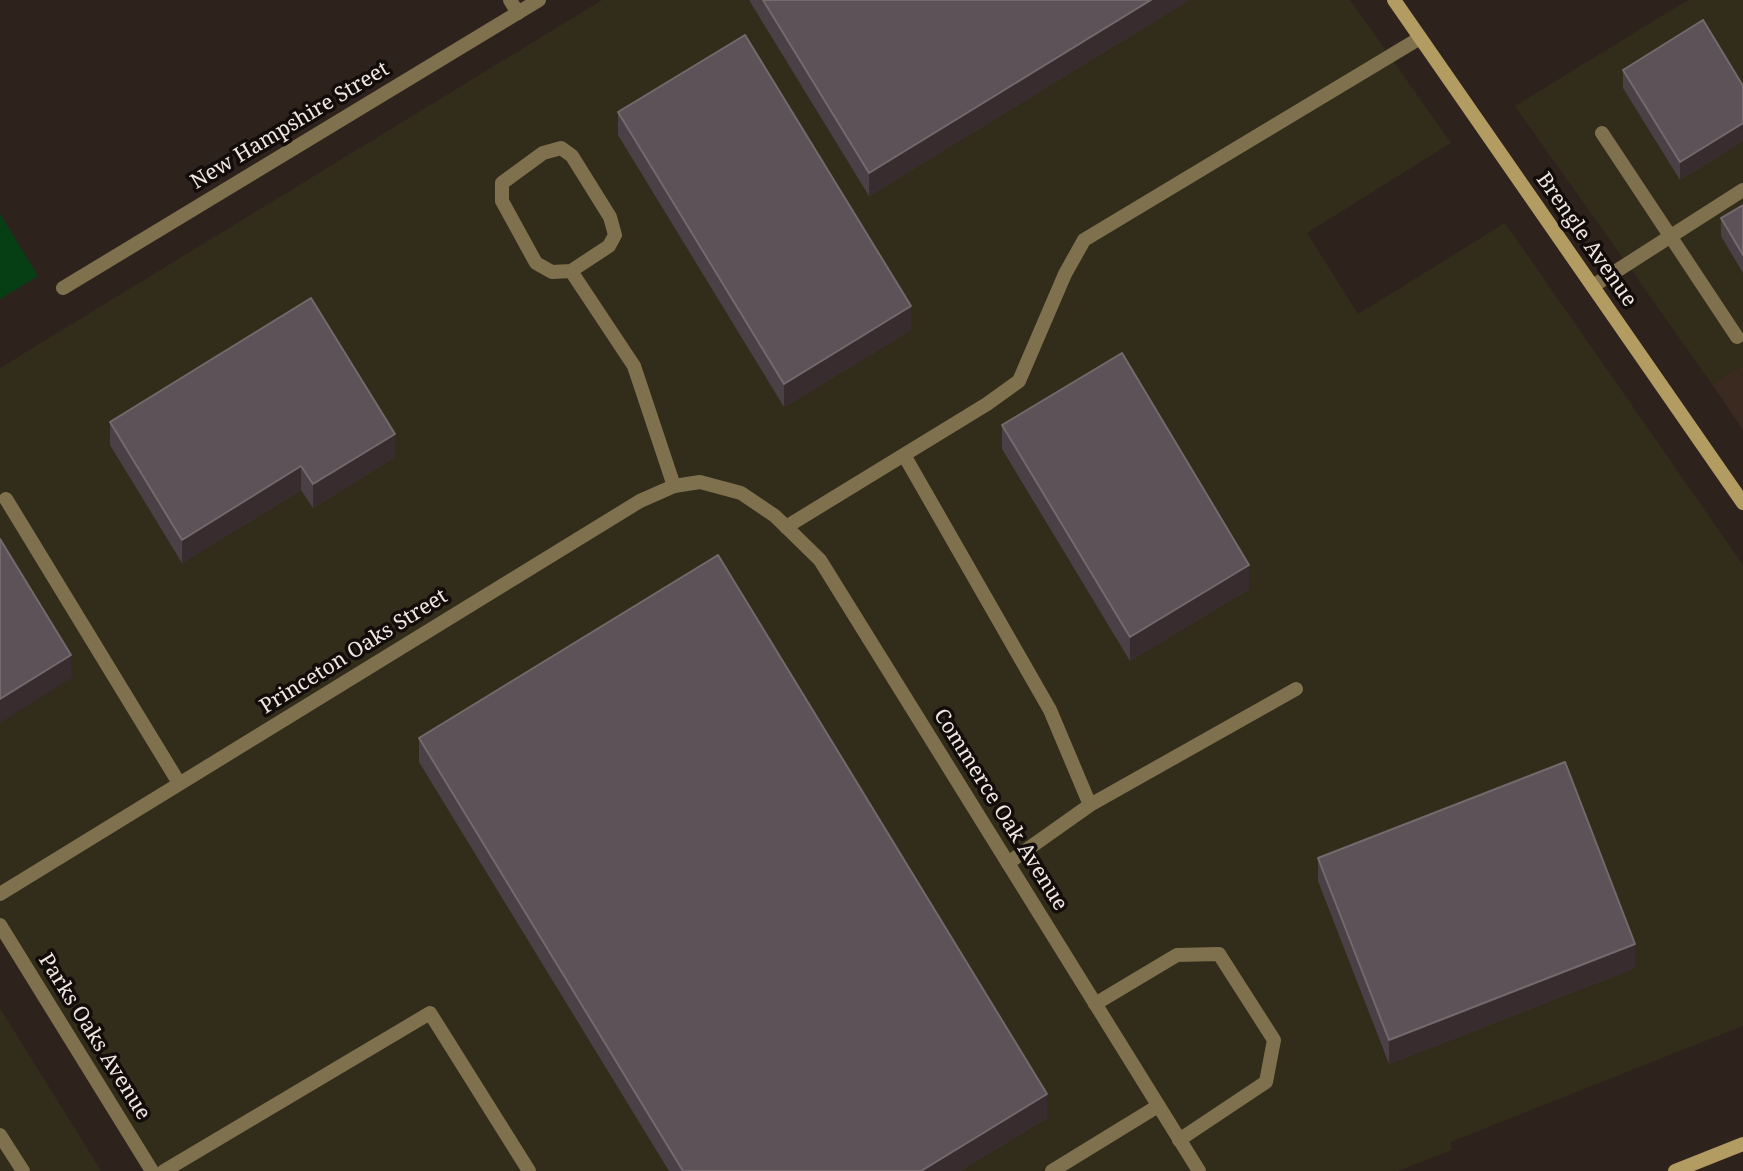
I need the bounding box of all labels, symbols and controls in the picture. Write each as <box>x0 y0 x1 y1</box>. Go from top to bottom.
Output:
street label: New Hampshire Street <box>186 57 394 195</box>
street label: Brengle Avenue <box>1530 168 1642 312</box>
street label: Princeton Oaks Street <box>256 584 452 720</box>
street label: Commerce Oak Avenue <box>928 705 1072 915</box>
street label: Parks Oaks Avenue <box>33 949 155 1125</box>

